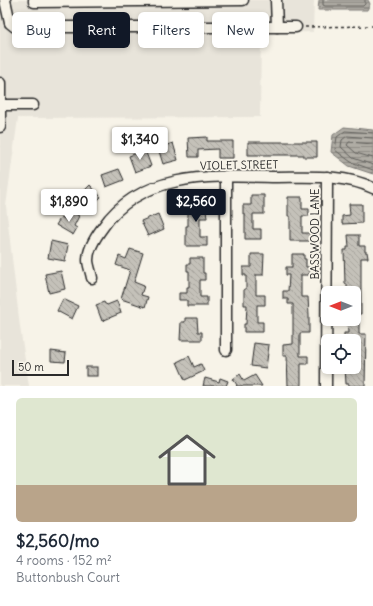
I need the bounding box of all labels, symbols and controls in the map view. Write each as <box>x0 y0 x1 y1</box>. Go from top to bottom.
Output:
chip: Buy <box>12 12 65 48</box>
chip: Rent <box>73 12 130 48</box>
chip: Filters <box>138 12 204 48</box>
chip: New <box>212 12 269 48</box>
pin: $1,340 <box>107 127 173 161</box>
text: $1,340 <box>121 131 159 148</box>
street label: VIOLET STREET <box>200 157 279 173</box>
street label: BASSWOOD LANE <box>308 188 322 280</box>
pin: $1,890 <box>36 189 102 223</box>
pin: $2,560 <box>163 189 229 223</box>
text: $1,890 <box>50 193 88 210</box>
text: $2,560 <box>176 193 216 210</box>
north arrow <box>321 286 361 326</box>
map controls <box>321 286 361 374</box>
button: locate <box>321 334 361 374</box>
scale bar <box>12 358 69 377</box>
text: 50 m <box>18 360 44 374</box>
icon: home <box>151 424 223 496</box>
text: $2,560/mo <box>16 530 99 552</box>
text: 4 rooms · 152 m² <box>16 552 112 569</box>
text: Buttonbush Court <box>16 569 120 586</box>

